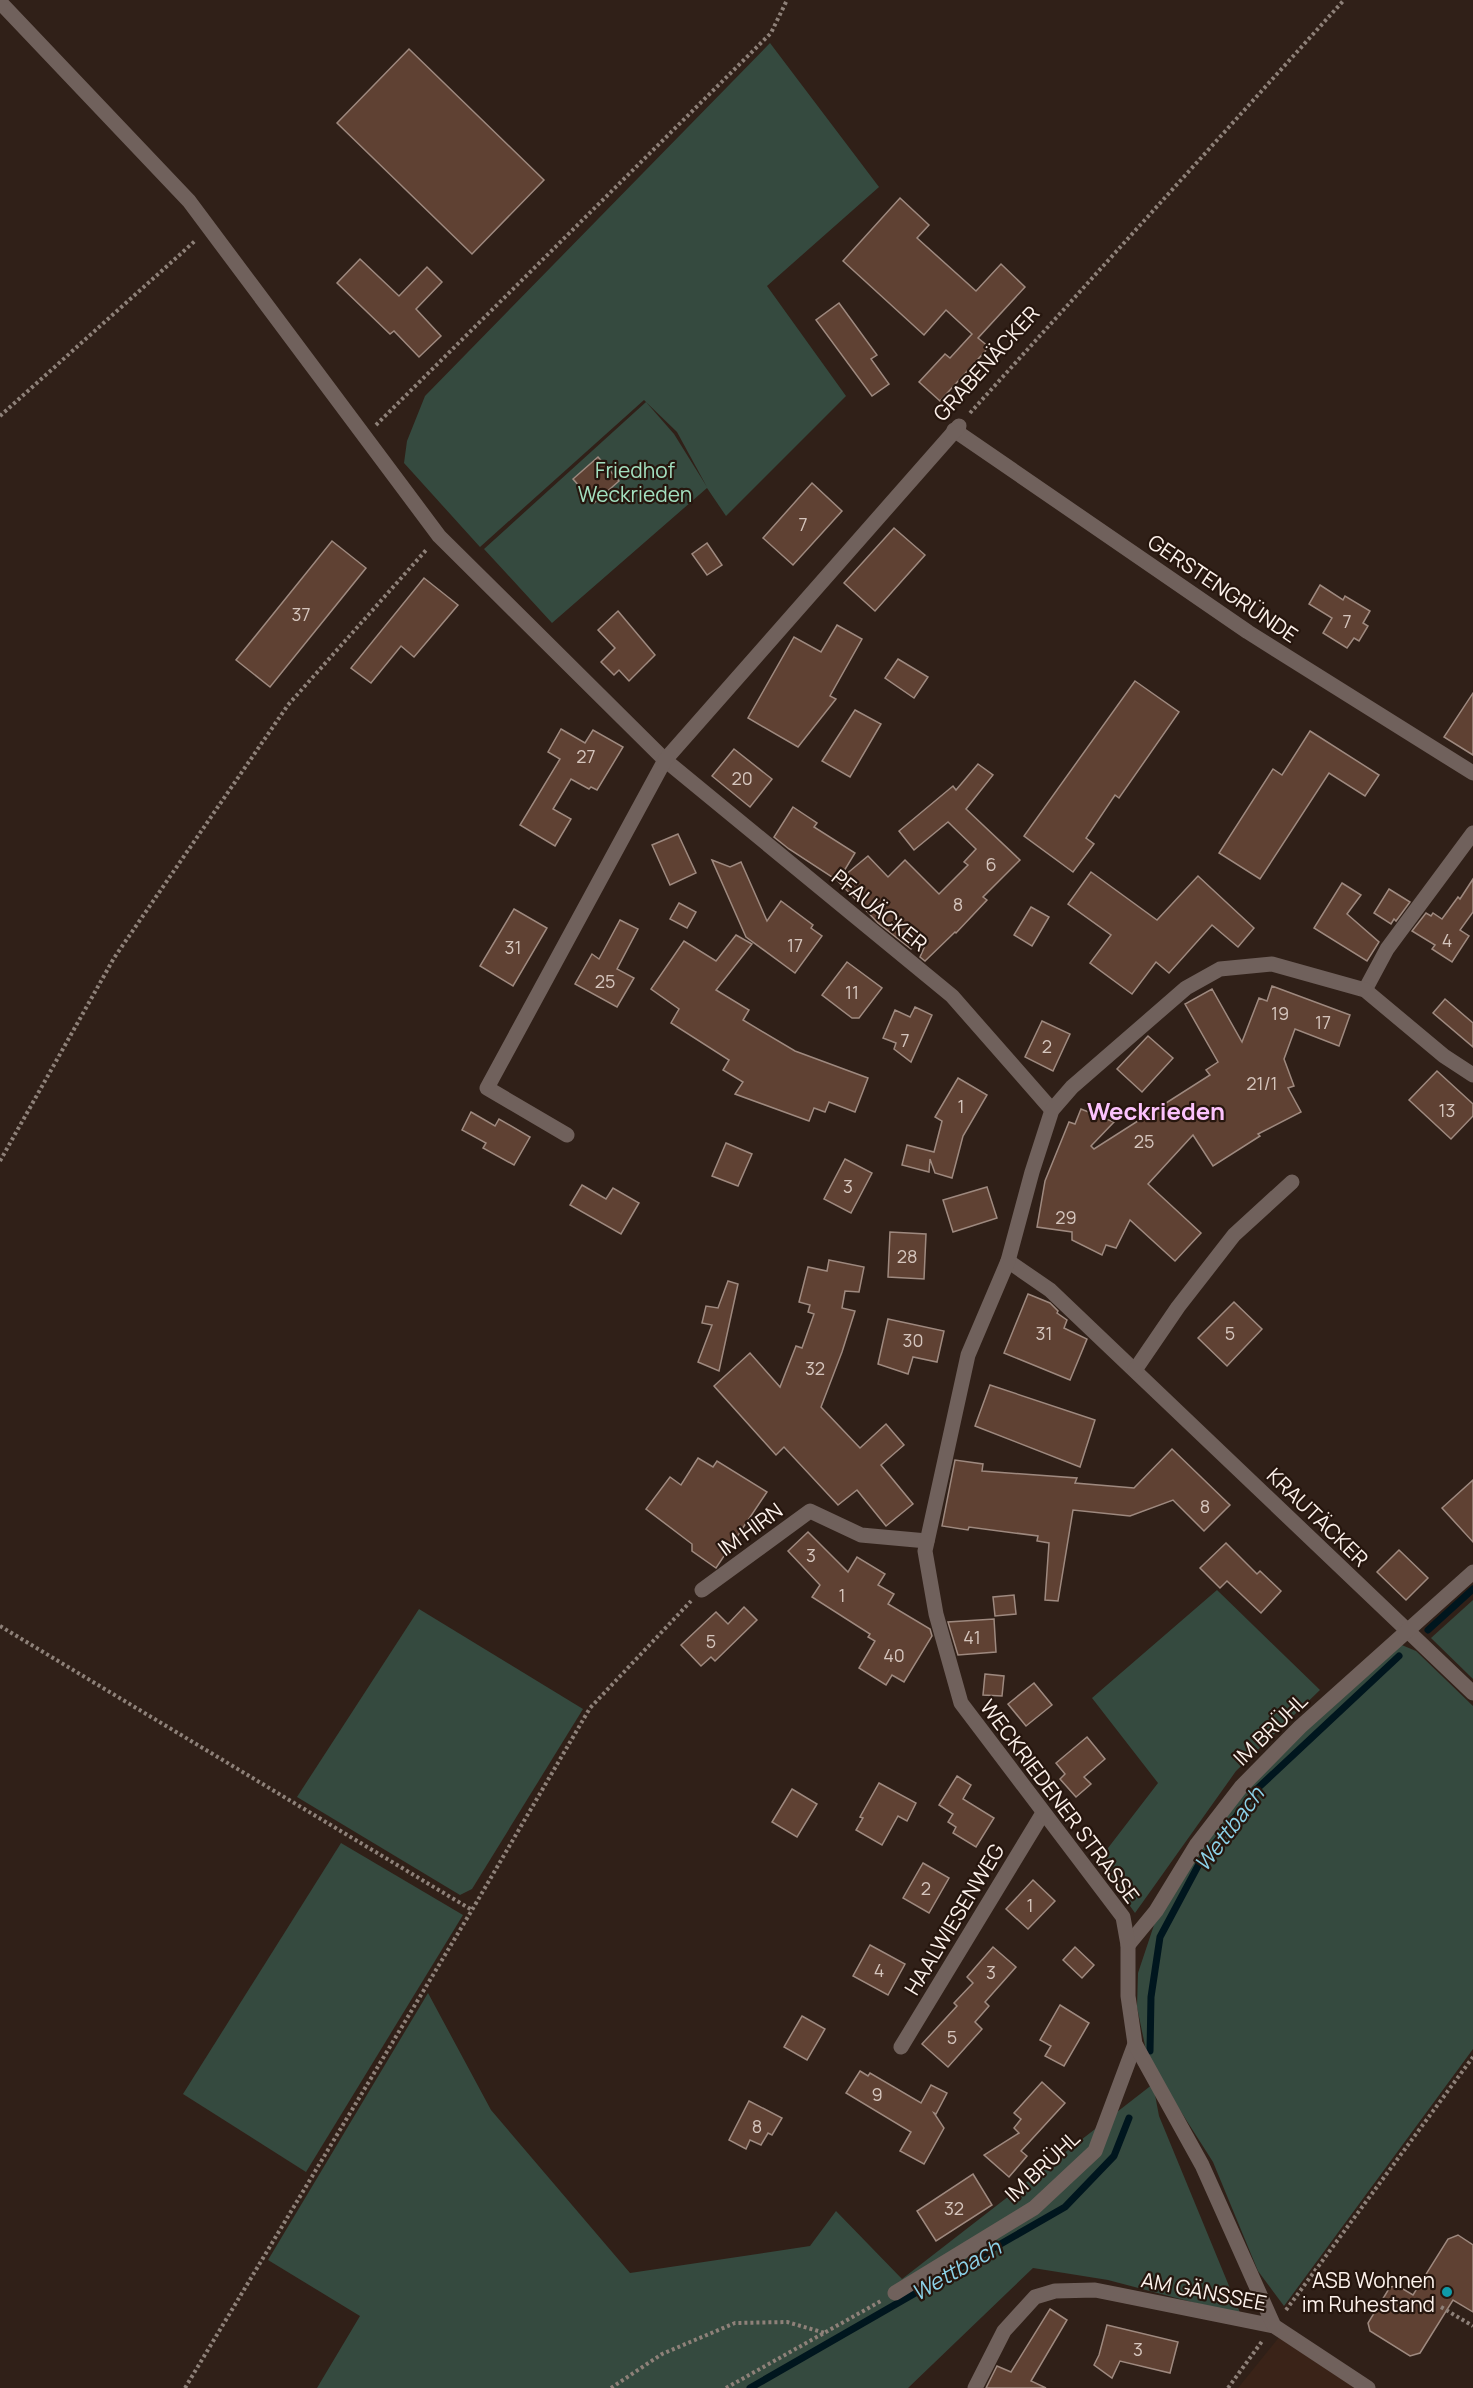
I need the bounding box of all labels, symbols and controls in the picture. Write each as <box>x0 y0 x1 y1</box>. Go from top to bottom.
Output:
street label: GRABENÄCKER <box>927 299 1045 427</box>
park label: Friedhof Weckrieden <box>578 456 692 508</box>
house number: 7 <box>798 512 808 536</box>
street label: GERSTENGRÜNDE <box>1143 527 1303 649</box>
house number: 37 <box>292 602 311 626</box>
house number: 7 <box>1342 609 1352 633</box>
house number: 27 <box>576 744 596 768</box>
house number: 20 <box>731 766 753 790</box>
house number: 6 <box>985 852 997 876</box>
street label: PFAUÄCKER <box>826 863 934 957</box>
house number: 8 <box>953 892 963 916</box>
house number: 4 <box>1442 928 1452 952</box>
house number: 17 <box>787 933 803 957</box>
house number: 31 <box>505 935 521 959</box>
house number: 25 <box>595 969 615 993</box>
house number: 11 <box>845 980 859 1004</box>
house number: 19 <box>1271 1001 1289 1025</box>
house number: 17 <box>1315 1010 1331 1034</box>
house number: 7 <box>900 1028 910 1052</box>
house number: 2 <box>1042 1034 1052 1058</box>
house number: 21/1 <box>1246 1071 1278 1095</box>
house number: 1 <box>957 1094 965 1118</box>
district label: Weckrieden <box>1087 1094 1225 1127</box>
house number: 13 <box>1439 1098 1455 1122</box>
house number: 25 <box>1134 1129 1154 1153</box>
house number: 3 <box>843 1174 853 1198</box>
house number: 29 <box>1055 1205 1077 1229</box>
house number: 28 <box>897 1244 917 1268</box>
house number: 31 <box>1036 1321 1052 1345</box>
house number: 5 <box>1225 1321 1235 1345</box>
house number: 30 <box>903 1328 923 1352</box>
house number: 32 <box>805 1356 825 1380</box>
street label: KRAUTÄCKER <box>1261 1461 1375 1573</box>
house number: 8 <box>1200 1494 1210 1518</box>
street label: IM HIRN <box>712 1496 788 1562</box>
house number: 3 <box>806 1543 816 1567</box>
house number: 1 <box>838 1583 846 1607</box>
house number: 41 <box>963 1625 981 1649</box>
house number: 5 <box>706 1629 716 1653</box>
house number: 40 <box>883 1643 905 1667</box>
street label: IM BRÜHL <box>1227 1687 1313 1771</box>
street label: WECKRIEDENER STRASSE <box>974 1693 1146 1909</box>
water label: Wettbach <box>1187 1780 1271 1878</box>
street label: HAALWIESENWEG <box>898 1838 1010 2000</box>
house number: 2 <box>921 1876 931 1900</box>
house number: 1 <box>1026 1893 1034 1917</box>
house number: 4 <box>874 1958 884 1982</box>
house number: 3 <box>986 1960 996 1984</box>
house number: 5 <box>947 2025 957 2049</box>
house number: 9 <box>871 2082 883 2106</box>
house number: 8 <box>752 2114 762 2138</box>
street label: IM BRÜHL <box>999 2124 1086 2208</box>
house number: 32 <box>944 2196 964 2220</box>
water label: Wettbach <box>906 2232 1007 2308</box>
street label: AM GÄNSSEE <box>1139 2265 1269 2317</box>
place label: ASB Wohnen im Ruhestand <box>1302 2266 1435 2318</box>
marker: ASB Wohnen im Ruhestand <box>1440 2285 1454 2299</box>
house number: 3 <box>1133 2337 1143 2361</box>

